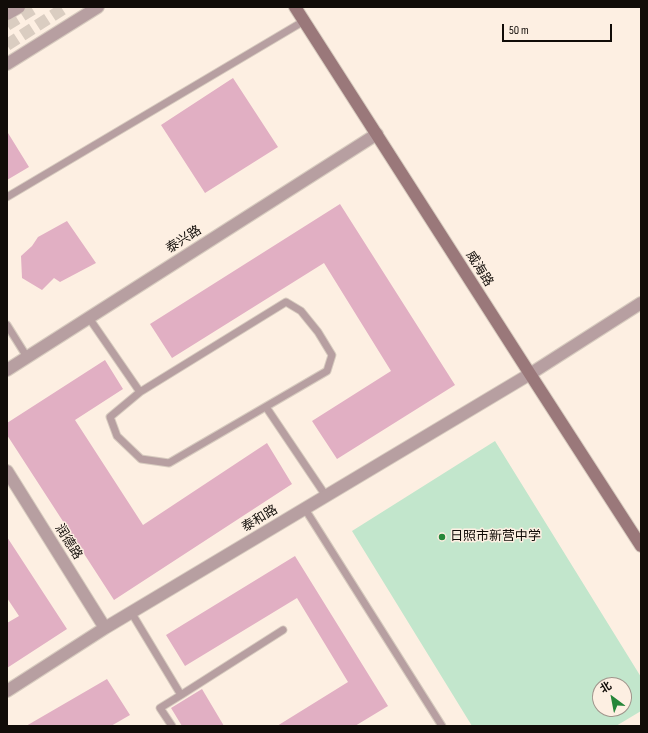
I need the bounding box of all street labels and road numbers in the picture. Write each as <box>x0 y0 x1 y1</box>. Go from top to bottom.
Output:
street label: 泰兴路 <box>163 223 205 257</box>
street label: 威海路 <box>462 248 496 290</box>
street label: 泰和路 <box>239 502 281 536</box>
street label: 润德路 <box>51 521 85 563</box>

